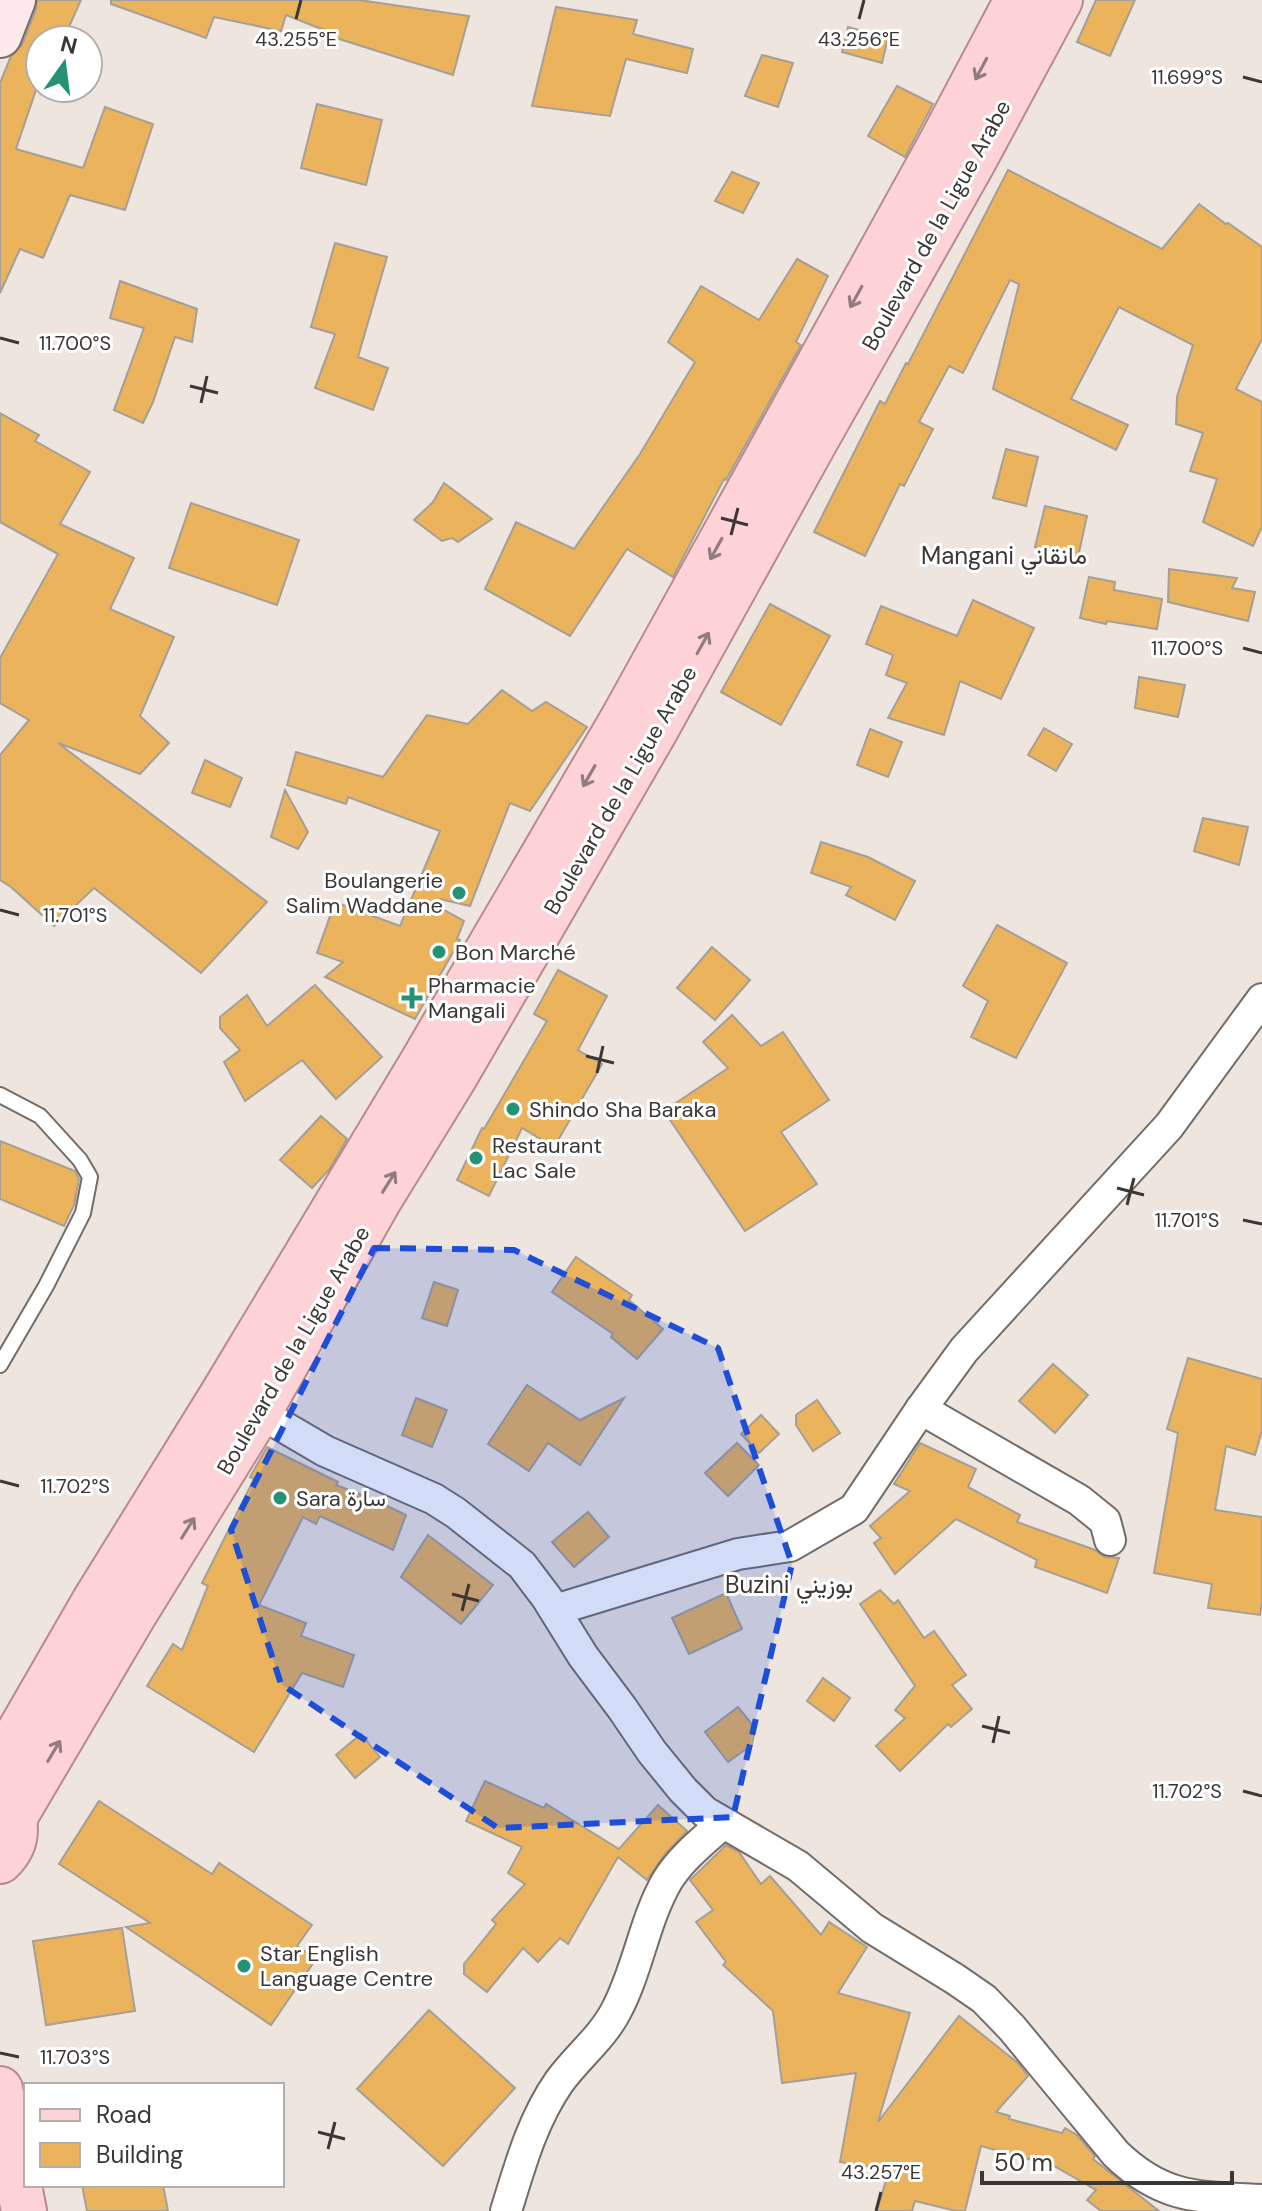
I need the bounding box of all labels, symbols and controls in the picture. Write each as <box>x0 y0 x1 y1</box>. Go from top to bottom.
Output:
north arrow <box>24 24 104 104</box>
text: 43.255°E <box>255 26 337 52</box>
text: 43.256°E <box>818 26 900 52</box>
text: N <box>57 29 80 61</box>
one-way arrow <box>972 57 988 80</box>
text: 11.699°S <box>1151 64 1223 90</box>
street label: Boulevard de la Ligue Arabe <box>855 95 1018 356</box>
one-way arrow <box>847 285 863 308</box>
text: 11.700°S <box>39 330 111 356</box>
one-way arrow <box>708 537 724 560</box>
district label: Mangani مانقاني <box>921 540 1087 575</box>
one-way arrow <box>696 632 712 656</box>
text: 11.700°S <box>1151 635 1223 661</box>
street label: Boulevard de la Ligue Arabe <box>537 661 704 920</box>
one-way arrow <box>581 764 597 787</box>
place label: Boulangerie Salim Waddane <box>286 866 443 920</box>
marker: Boulangerie Salim Waddane <box>450 884 468 902</box>
text: 11.701°S <box>43 902 107 928</box>
place label: Bon Marché <box>455 938 576 967</box>
marker: Bon Marché <box>430 943 448 961</box>
place label: Pharmacie Mangali <box>428 971 535 1025</box>
marker: Pharmacie Mangali <box>403 989 421 1007</box>
place label: Shindo Sha Baraka <box>529 1095 717 1124</box>
marker: Shindo Sha Baraka <box>504 1100 522 1118</box>
place label: Restaurant Lac Sale <box>492 1131 602 1185</box>
marker: Restaurant Lac Sale <box>467 1149 485 1167</box>
one-way arrow <box>382 1171 398 1194</box>
text: 11.701°S <box>1155 1207 1219 1233</box>
street label: Boulevard de la Ligue Arabe <box>210 1221 377 1480</box>
text: 11.702°S <box>40 1473 110 1499</box>
place label: Sara سارة <box>296 1484 386 1513</box>
marker: Sara سارة <box>271 1489 289 1507</box>
one-way arrow <box>180 1517 196 1540</box>
district label: Buzini بوزيني <box>725 1569 853 1604</box>
one-way arrow <box>46 1740 62 1763</box>
text: 11.702°S <box>1152 1778 1222 1804</box>
place label: Star English Language Centre <box>260 1939 433 1993</box>
marker: Star English Language Centre <box>235 1957 253 1975</box>
text: 11.703°S <box>40 2044 110 2070</box>
legend <box>24 2083 284 2187</box>
text: Road <box>96 2099 152 2130</box>
scale bar <box>982 2135 1232 2185</box>
text: Building <box>96 2139 183 2170</box>
text: 50 m <box>994 2147 1053 2178</box>
text: 43.257°E <box>841 2159 921 2185</box>

